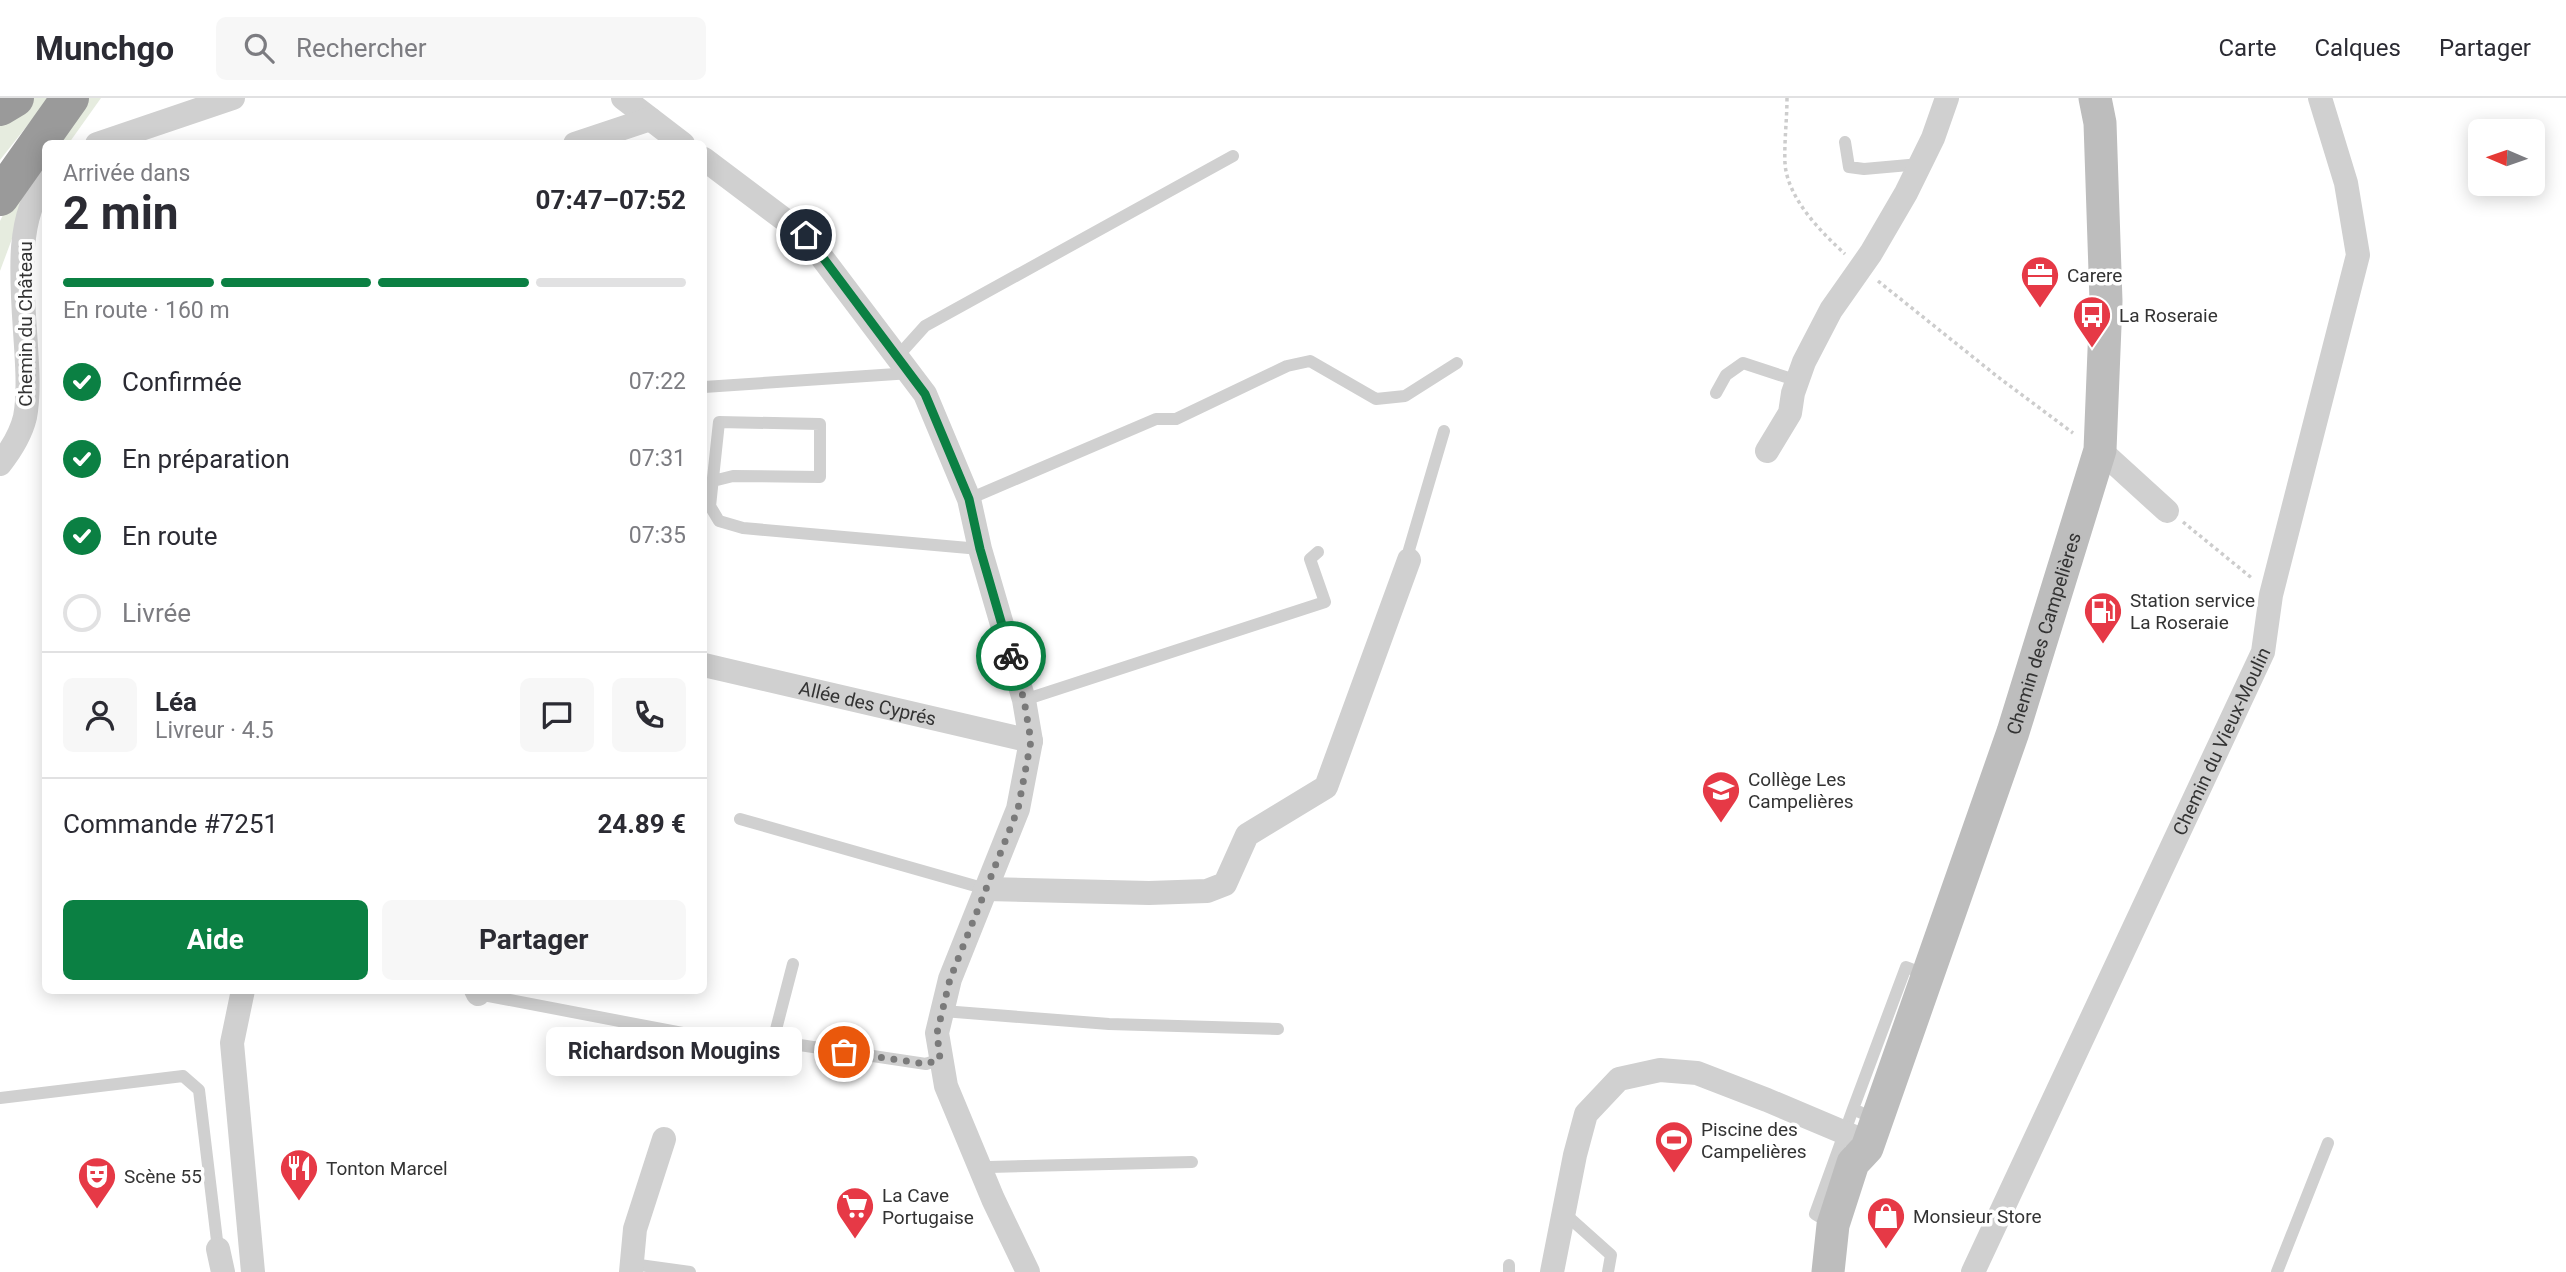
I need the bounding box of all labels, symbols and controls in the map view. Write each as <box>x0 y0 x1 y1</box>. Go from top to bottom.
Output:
search box <box>216 17 706 80</box>
text: Munchgo <box>35 29 174 68</box>
icon: search <box>240 29 278 67</box>
text: Rechercher <box>296 33 427 63</box>
text: Carte <box>2218 34 2276 62</box>
text: Calques <box>2314 34 2401 62</box>
text: Partager <box>2439 34 2531 62</box>
north arrow <box>2468 119 2544 196</box>
map controls <box>2468 119 2545 196</box>
text: Arrivée dans <box>63 160 190 187</box>
text: 07:47–07:52 <box>536 185 686 215</box>
text: 2 min <box>63 186 179 240</box>
pin <box>776 205 836 265</box>
icon: home <box>787 216 825 254</box>
street label: Chemin du Château <box>14 241 37 407</box>
office icon: Carere <box>2019 254 2061 309</box>
place label: Carere <box>2067 264 2122 287</box>
bus stop icon: La Roseraie <box>2071 294 2113 349</box>
text: En route · 160 m <box>63 297 230 324</box>
place label: La Roseraie <box>2119 304 2218 327</box>
icon: check <box>63 363 101 401</box>
text: Confirmée <box>122 367 242 397</box>
text: 07:22 <box>629 368 686 395</box>
icon: check <box>63 440 101 478</box>
text: En préparation <box>122 444 290 474</box>
text: 07:31 <box>629 445 686 472</box>
icon: check <box>63 517 101 555</box>
text: En route <box>122 521 218 551</box>
text: 07:35 <box>629 522 686 549</box>
street label: Chemin des Campelières <box>2002 530 2086 737</box>
place label: Station service La Roseraie <box>2130 589 2255 634</box>
fuel station icon: Station service La Roseraie <box>2082 590 2124 645</box>
text: Livrée <box>122 598 191 628</box>
courier <box>976 621 1046 691</box>
icon: bike <box>992 637 1030 675</box>
street label: Chemin du Vieux-Moulin <box>2168 644 2276 839</box>
street label: Allée des Cyprés <box>797 676 938 731</box>
button: person <box>63 678 137 752</box>
button: chat <box>520 678 594 752</box>
button: phone <box>612 678 686 752</box>
text: Léa <box>155 687 197 717</box>
text: Livreur · 4.5 <box>155 717 274 744</box>
place label: Collège Les Campelières <box>1748 768 1854 813</box>
school or university icon: Collège Les Campelières <box>1700 769 1742 824</box>
text: Commande #7251 <box>63 809 278 839</box>
text: 24.89 € <box>597 809 686 839</box>
button: Aide <box>63 900 368 980</box>
button: Partager <box>382 900 686 980</box>
pin <box>814 1022 874 1082</box>
callout: Richardson Mougins <box>546 1028 802 1076</box>
icon: bag <box>825 1033 863 1071</box>
text: Richardson Mougins <box>568 1038 780 1065</box>
place label: Piscine des Campelières <box>1701 1118 1807 1163</box>
sports icon: Piscine des Campelières <box>1653 1119 1695 1174</box>
restaurant icon: Tonton Marcel <box>278 1147 320 1202</box>
theatre icon: Scène 55 <box>76 1155 118 1210</box>
place label: Tonton Marcel <box>326 1157 448 1180</box>
place label: Scène 55 <box>124 1165 202 1188</box>
place label: La Cave Portugaise <box>882 1184 974 1229</box>
supermarket icon: La Cave Portugaise <box>834 1185 876 1240</box>
shop icon: Monsieur Store <box>1865 1195 1907 1250</box>
place label: Monsieur Store <box>1913 1205 2042 1228</box>

